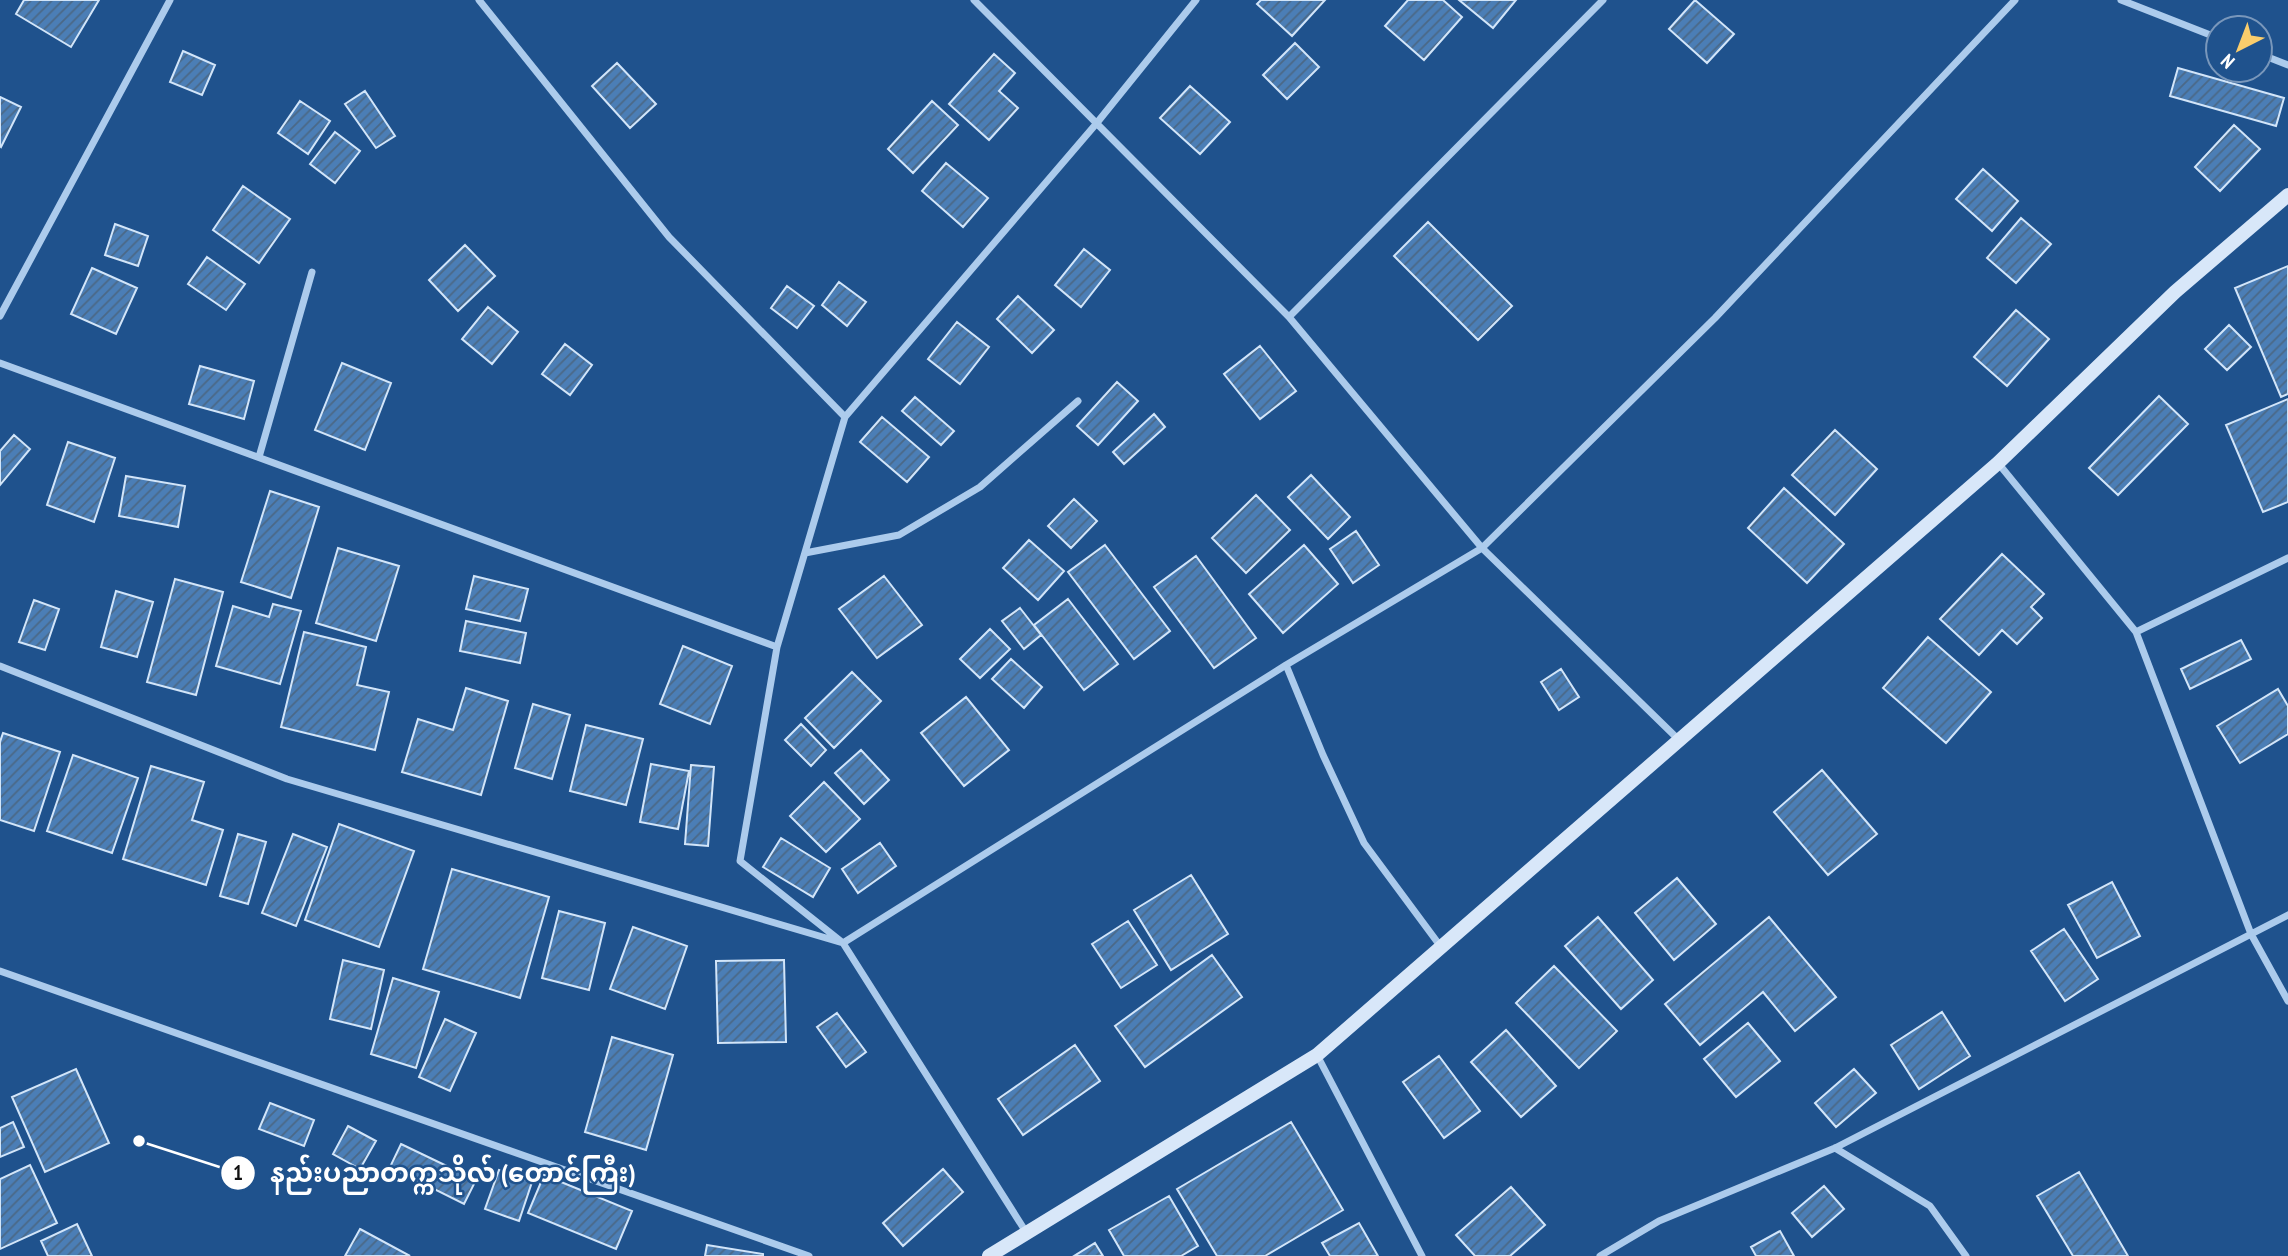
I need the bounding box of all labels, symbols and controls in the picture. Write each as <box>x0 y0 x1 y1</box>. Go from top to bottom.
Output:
north arrow <box>2204 14 2274 84</box>
text: N <box>2216 49 2239 74</box>
callout: နည်းပညာတက္ကသိုလ် (တောင်ကြီး) <box>221 1149 649 1196</box>
text: နည်းပညာတက္ကသိုလ် (တောင်ကြီး) <box>270 1154 636 1195</box>
text: 1 <box>233 1159 243 1186</box>

